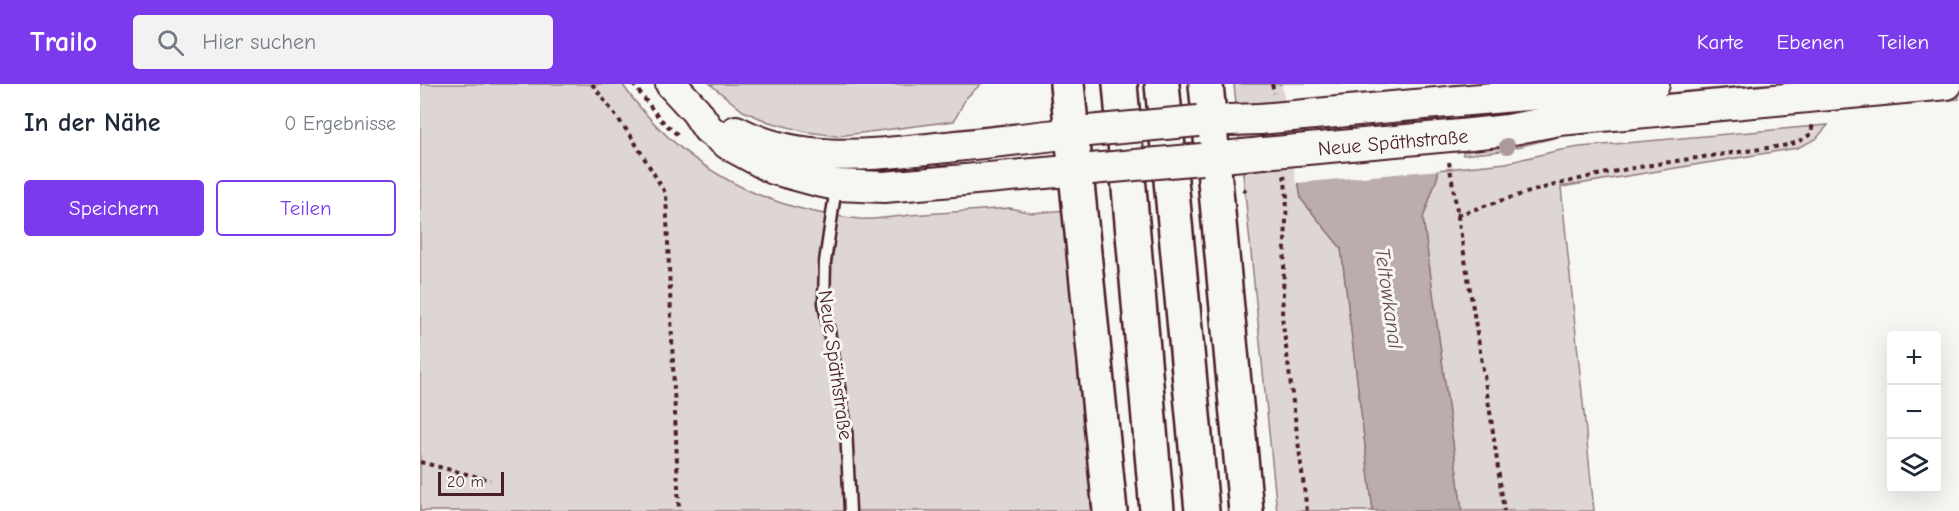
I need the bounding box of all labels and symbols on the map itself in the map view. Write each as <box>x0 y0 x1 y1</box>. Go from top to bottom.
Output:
street label: Neue Späthstraße <box>1317 124 1469 161</box>
water label: Teltowkanal <box>1370 246 1408 351</box>
street label: Neue Späthstraße <box>814 289 857 441</box>
scale bar <box>438 469 504 496</box>

